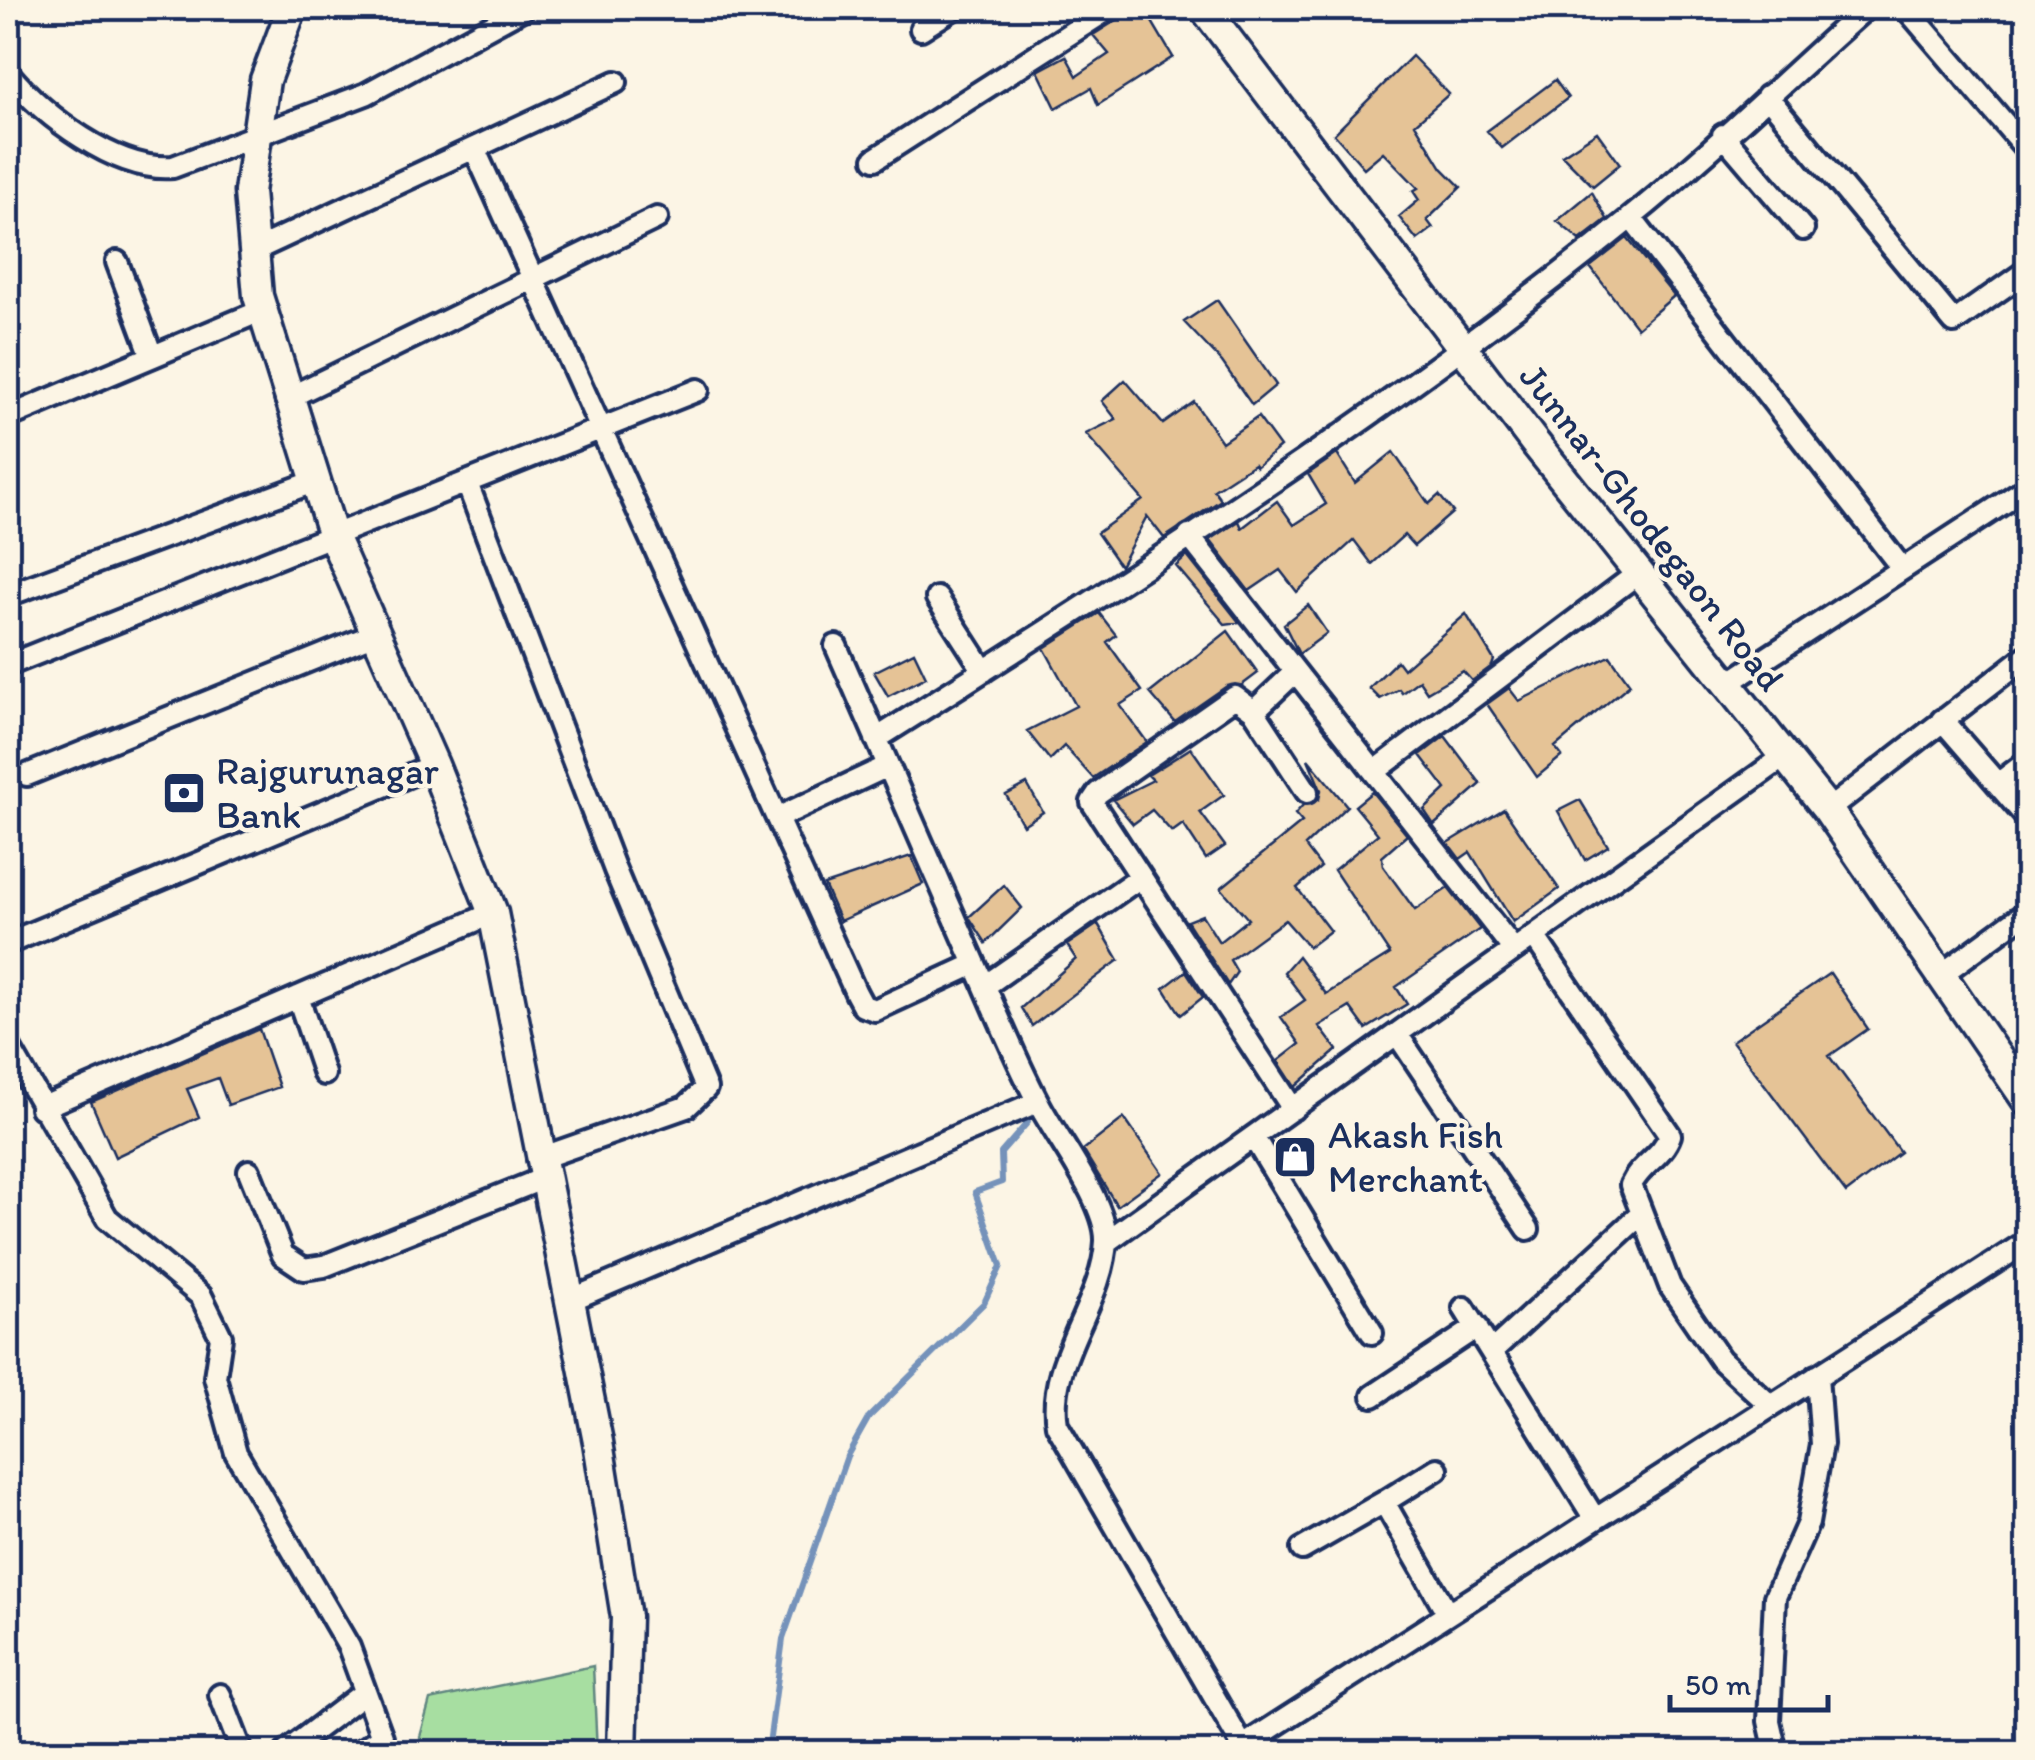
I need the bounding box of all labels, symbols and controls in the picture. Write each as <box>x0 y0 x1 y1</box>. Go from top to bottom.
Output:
street label: Junnar-Ghodegaon Road <box>1510 354 1794 700</box>
place label: Rajgurunagar Bank <box>216 748 439 838</box>
bank icon: Rajgurunagar Bank <box>161 770 207 816</box>
place label: Akash Fish Merchant <box>1328 1112 1503 1202</box>
shop icon: Akash Fish Merchant <box>1272 1134 1318 1180</box>
scale bar <box>1670 1650 1828 1712</box>
text: 50 m <box>1685 1666 1751 1703</box>

